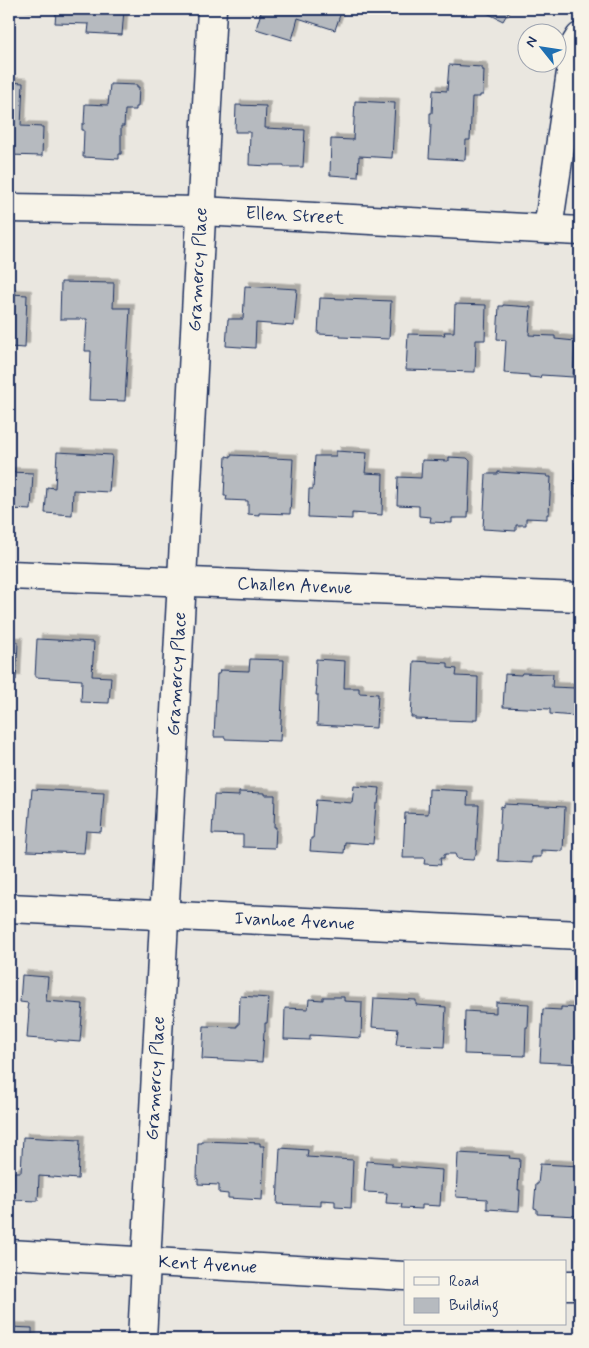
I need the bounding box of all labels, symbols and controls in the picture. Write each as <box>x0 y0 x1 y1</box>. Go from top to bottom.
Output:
north arrow <box>516 22 566 72</box>
text: N <box>521 33 542 51</box>
street label: Ellen Street <box>245 201 345 231</box>
street label: Gramercy Place <box>183 207 214 332</box>
street label: Challen Avenue <box>237 572 353 600</box>
street label: Gramercy Place <box>162 611 192 737</box>
street label: Ivanhoe Avenue <box>234 907 355 936</box>
street label: Gramercy Place <box>140 1016 171 1141</box>
street label: Kent Avenue <box>158 1250 258 1280</box>
legend <box>404 1260 566 1326</box>
text: Road <box>449 1272 479 1292</box>
text: Building <box>449 1296 499 1317</box>

